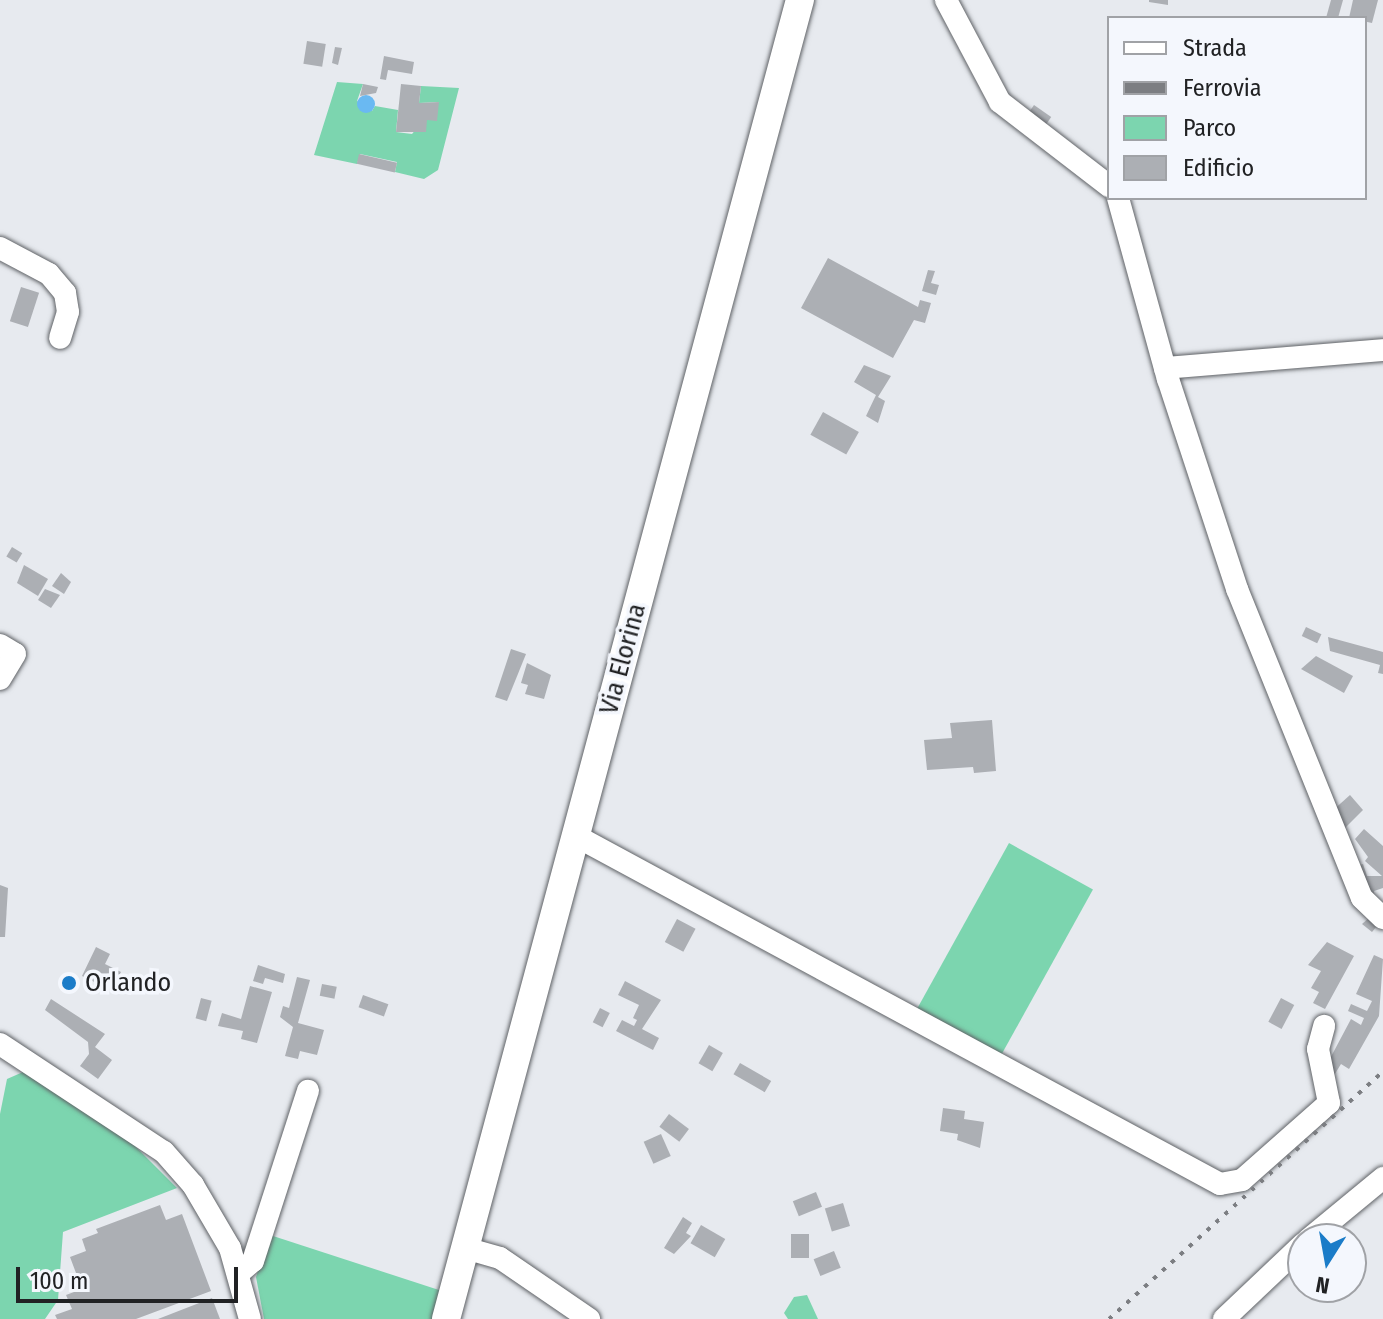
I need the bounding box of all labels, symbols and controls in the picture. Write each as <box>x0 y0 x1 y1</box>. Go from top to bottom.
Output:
legend <box>1107 16 1367 200</box>
text: Strada <box>1183 34 1247 62</box>
text: Ferrovia <box>1183 74 1262 102</box>
text: Parco <box>1183 114 1236 142</box>
text: Edificio <box>1183 154 1254 182</box>
street label: Via Elorina <box>593 600 653 718</box>
place label: Orlando <box>85 967 171 999</box>
marker: Orlando <box>60 974 78 992</box>
north arrow <box>1287 1223 1367 1303</box>
scale bar <box>20 1251 242 1301</box>
text: 100 m <box>30 1267 88 1295</box>
text: N <box>1314 1271 1332 1300</box>

